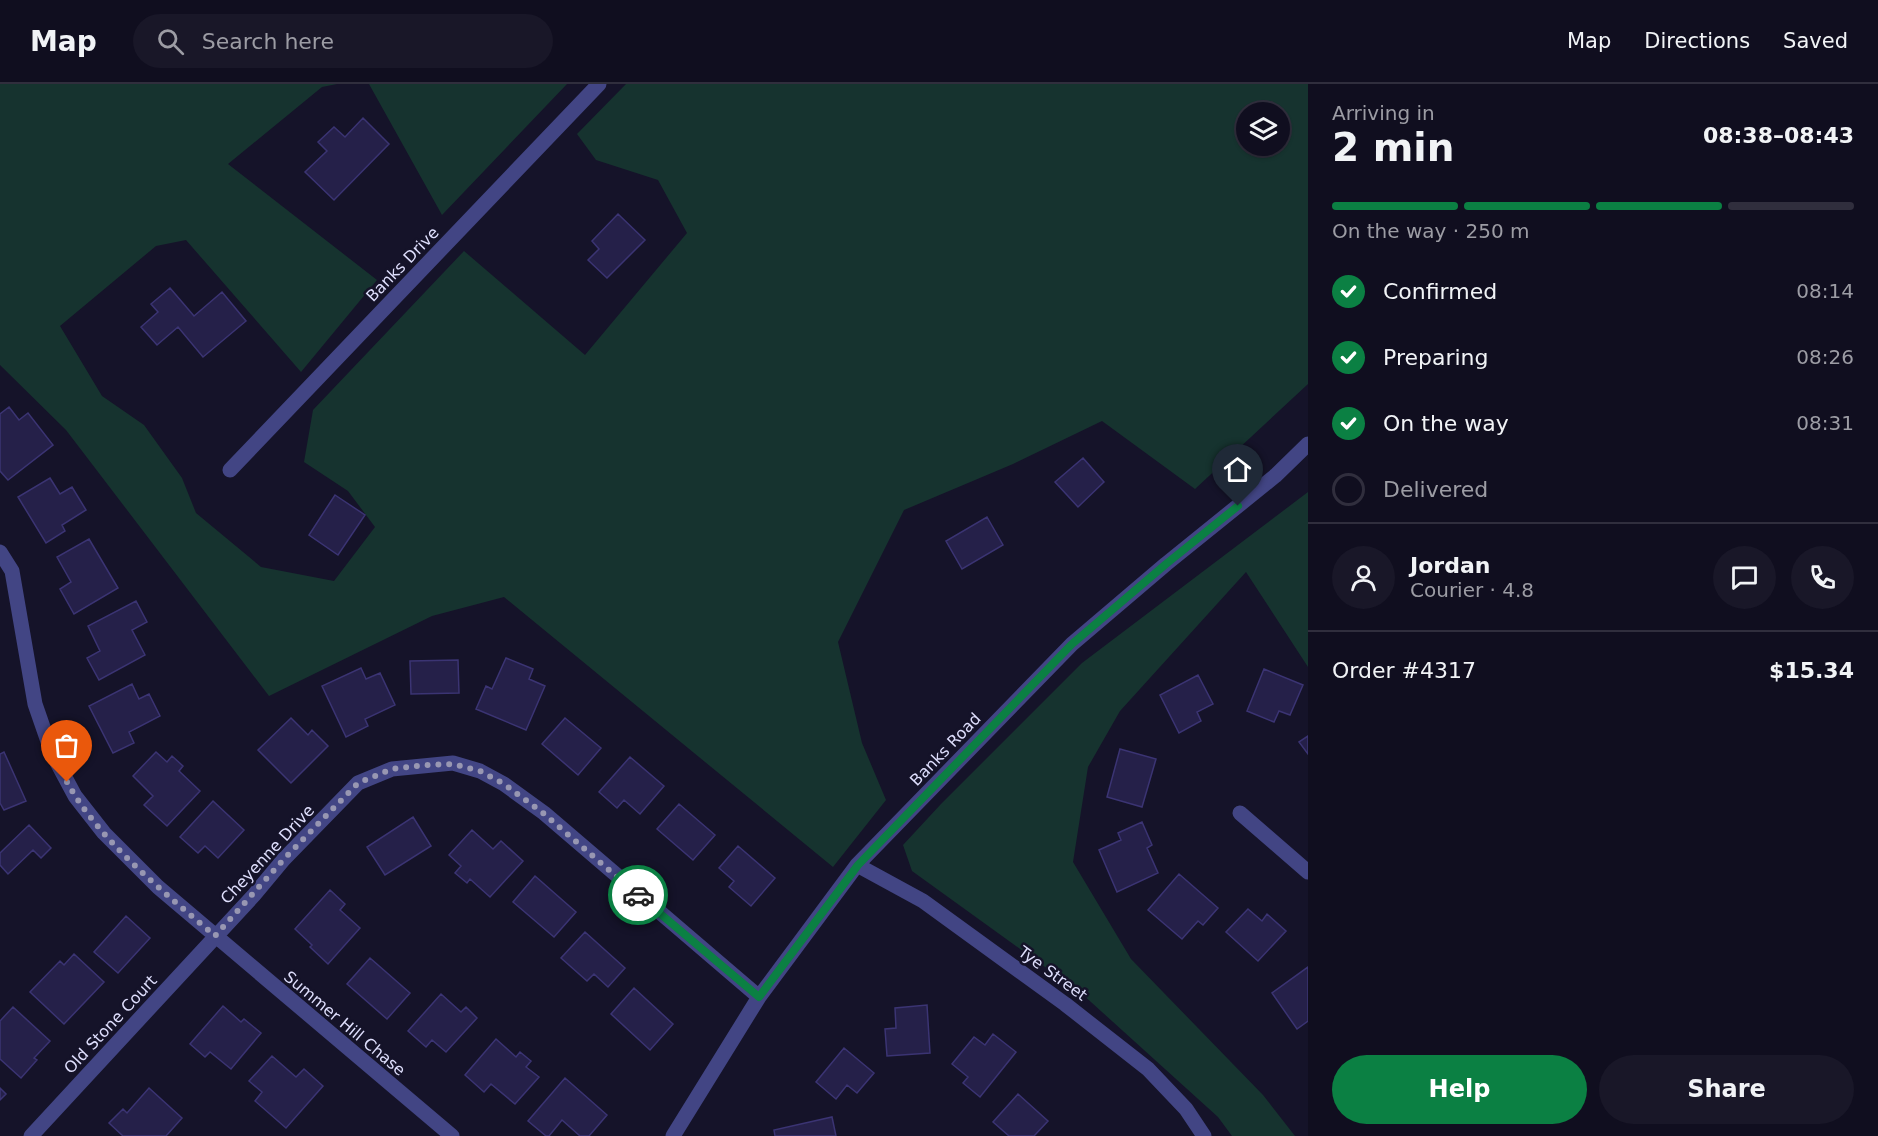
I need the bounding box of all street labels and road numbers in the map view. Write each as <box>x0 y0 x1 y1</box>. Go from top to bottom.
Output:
street label: Banks Drive <box>362 223 443 306</box>
street label: Banks Road <box>906 709 985 790</box>
street label: Cheyenne Drive <box>217 801 318 908</box>
street label: Tye Street <box>1014 942 1091 1005</box>
street label: Summer Hill Chase <box>280 967 409 1080</box>
street label: Old Stone Court <box>60 971 161 1077</box>

